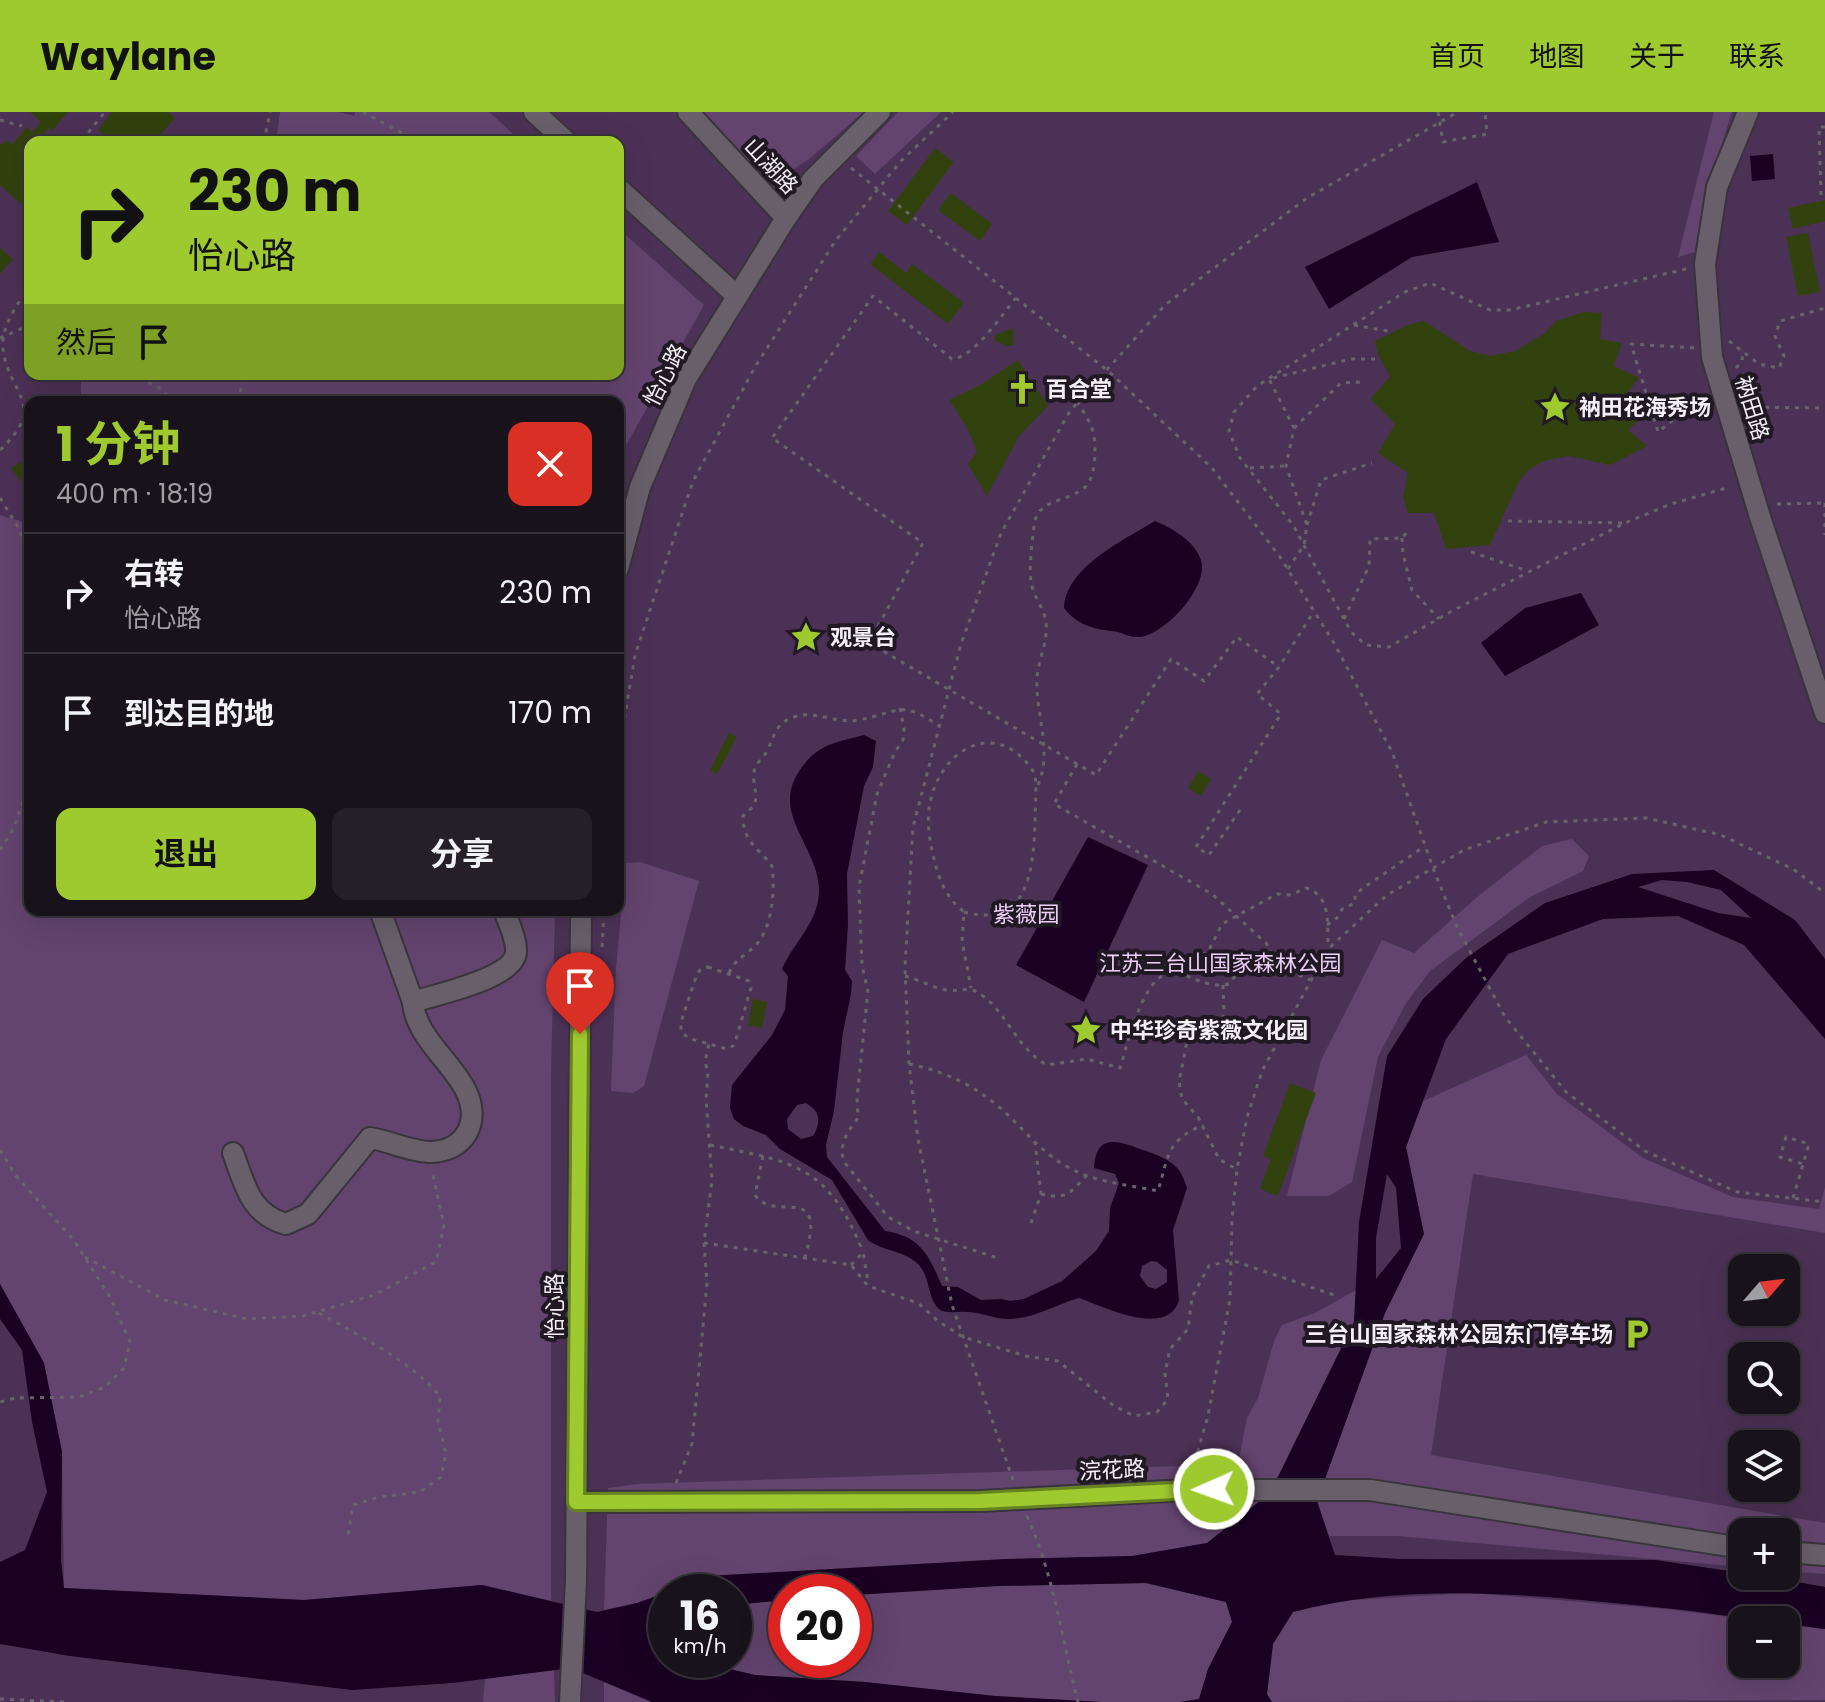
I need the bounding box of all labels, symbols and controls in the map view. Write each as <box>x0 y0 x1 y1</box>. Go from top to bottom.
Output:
text: Waylane <box>40 30 216 83</box>
text: 首页 <box>1429 37 1485 76</box>
text: 地图 <box>1529 37 1585 76</box>
text: 关于 <box>1629 37 1685 76</box>
text: 联系 <box>1729 37 1785 76</box>
street label: 山湖路 <box>737 131 805 201</box>
text: 230 m <box>188 152 362 231</box>
icon: right <box>56 168 160 272</box>
text: 怡心路 <box>188 230 296 281</box>
icon: arrive <box>132 320 176 364</box>
text: 然后 <box>56 321 116 364</box>
street label: 怡心路 <box>636 339 694 411</box>
church icon: 百合堂 <box>1005 372 1039 406</box>
street label: 衲田路 <box>1728 372 1776 444</box>
place label: 百合堂 <box>1046 374 1112 405</box>
place icon: 衲田花海秀场 <box>1538 390 1572 424</box>
place label: 衲田花海秀场 <box>1579 392 1711 423</box>
text: 1 分钟 <box>56 411 180 478</box>
button: close <box>508 422 592 506</box>
text: 400 m · 18:19 <box>56 476 213 512</box>
text: 右转 <box>124 552 184 595</box>
icon: right <box>56 571 100 615</box>
text: 230 m <box>499 571 592 614</box>
text: 怡心路 <box>124 600 202 636</box>
place icon: 观景台 <box>789 620 823 654</box>
place label: 观景台 <box>830 622 896 653</box>
icon: arrive <box>56 691 100 735</box>
text: 170 m <box>508 691 592 734</box>
text: 到达目的地 <box>124 692 274 735</box>
button: 退出 <box>56 808 316 900</box>
button: 分享 <box>332 808 592 900</box>
park label: 紫薇园 <box>993 899 1059 930</box>
park label: 江苏三台山国家森林公园 <box>1099 948 1341 979</box>
pin <box>546 952 614 1034</box>
icon: arrive <box>558 964 602 1008</box>
place icon: 中华珍奇紫薇文化园 <box>1069 1013 1103 1047</box>
place label: 中华珍奇紫薇文化园 <box>1110 1015 1308 1046</box>
north arrow <box>1728 1254 1800 1326</box>
map controls <box>1728 1254 1800 1678</box>
street label: 怡心路 <box>539 1273 570 1339</box>
parking icon: 三台山国家森林公园东门停车场 <box>1620 1317 1654 1351</box>
place label: 三台山国家森林公园东门停车场 <box>1305 1319 1613 1350</box>
button: search <box>1728 1342 1800 1414</box>
button: layers <box>1728 1430 1800 1502</box>
position arrow <box>1172 1447 1256 1531</box>
street label: 浣花路 <box>1078 1453 1146 1487</box>
button: + <box>1728 1518 1800 1590</box>
speed limit sign: 20 <box>768 1574 872 1678</box>
text: 16 <box>680 1588 720 1644</box>
button: − <box>1728 1606 1800 1678</box>
text: km/h <box>673 1632 727 1660</box>

